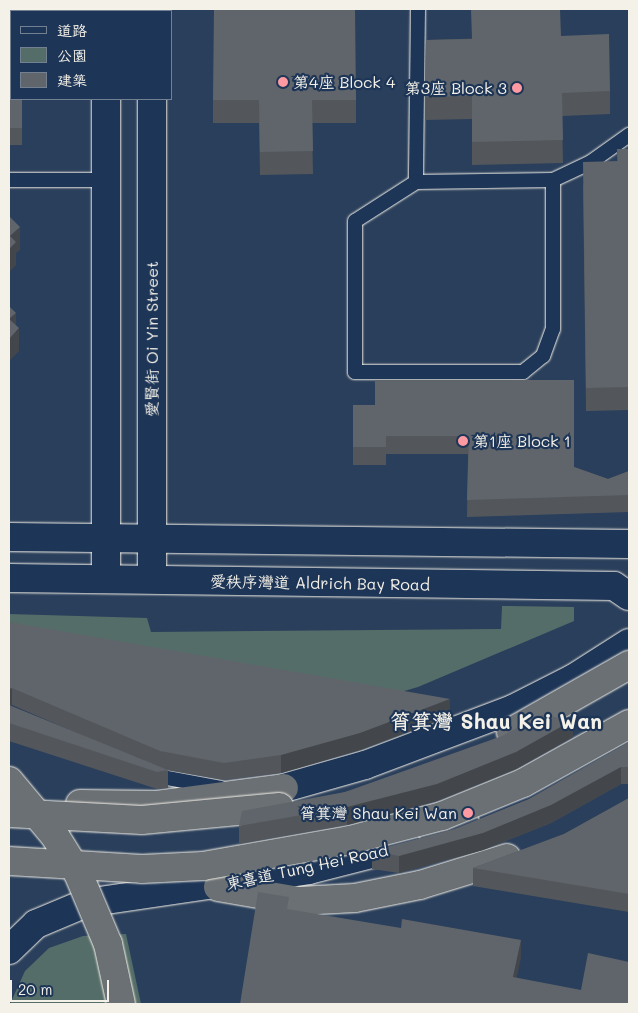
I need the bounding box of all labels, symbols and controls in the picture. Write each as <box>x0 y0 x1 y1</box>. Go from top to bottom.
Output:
legend <box>10 10 172 100</box>
text: 道路 <box>57 20 87 40</box>
text: 公園 <box>57 45 87 65</box>
text: 建築 <box>57 70 87 90</box>
place label: 第4座 Block 4 <box>293 72 395 92</box>
marker: 第4座 Block 4 <box>277 76 289 88</box>
place label: 第3座 Block 3 <box>405 78 507 98</box>
marker: 第3座 Block 3 <box>511 82 523 94</box>
street label: 愛賢街 Oi Yin Street <box>142 261 162 417</box>
place label: 第1座 Block 1 <box>473 431 571 451</box>
marker: 第1座 Block 1 <box>457 435 469 447</box>
street label: 愛秩序灣道 Aldrich Bay Road <box>210 571 430 595</box>
district label: 筲箕灣 Shau Kei Wan <box>390 708 602 734</box>
place label: 筲箕灣 Shau Kei Wan <box>299 803 457 823</box>
marker: 筲箕灣 Shau Kei Wan <box>461 806 475 820</box>
street label: 東喜道 Tung Hei Road <box>224 840 390 894</box>
scale bar <box>12 970 111 1002</box>
text: 20 m <box>18 979 52 999</box>

